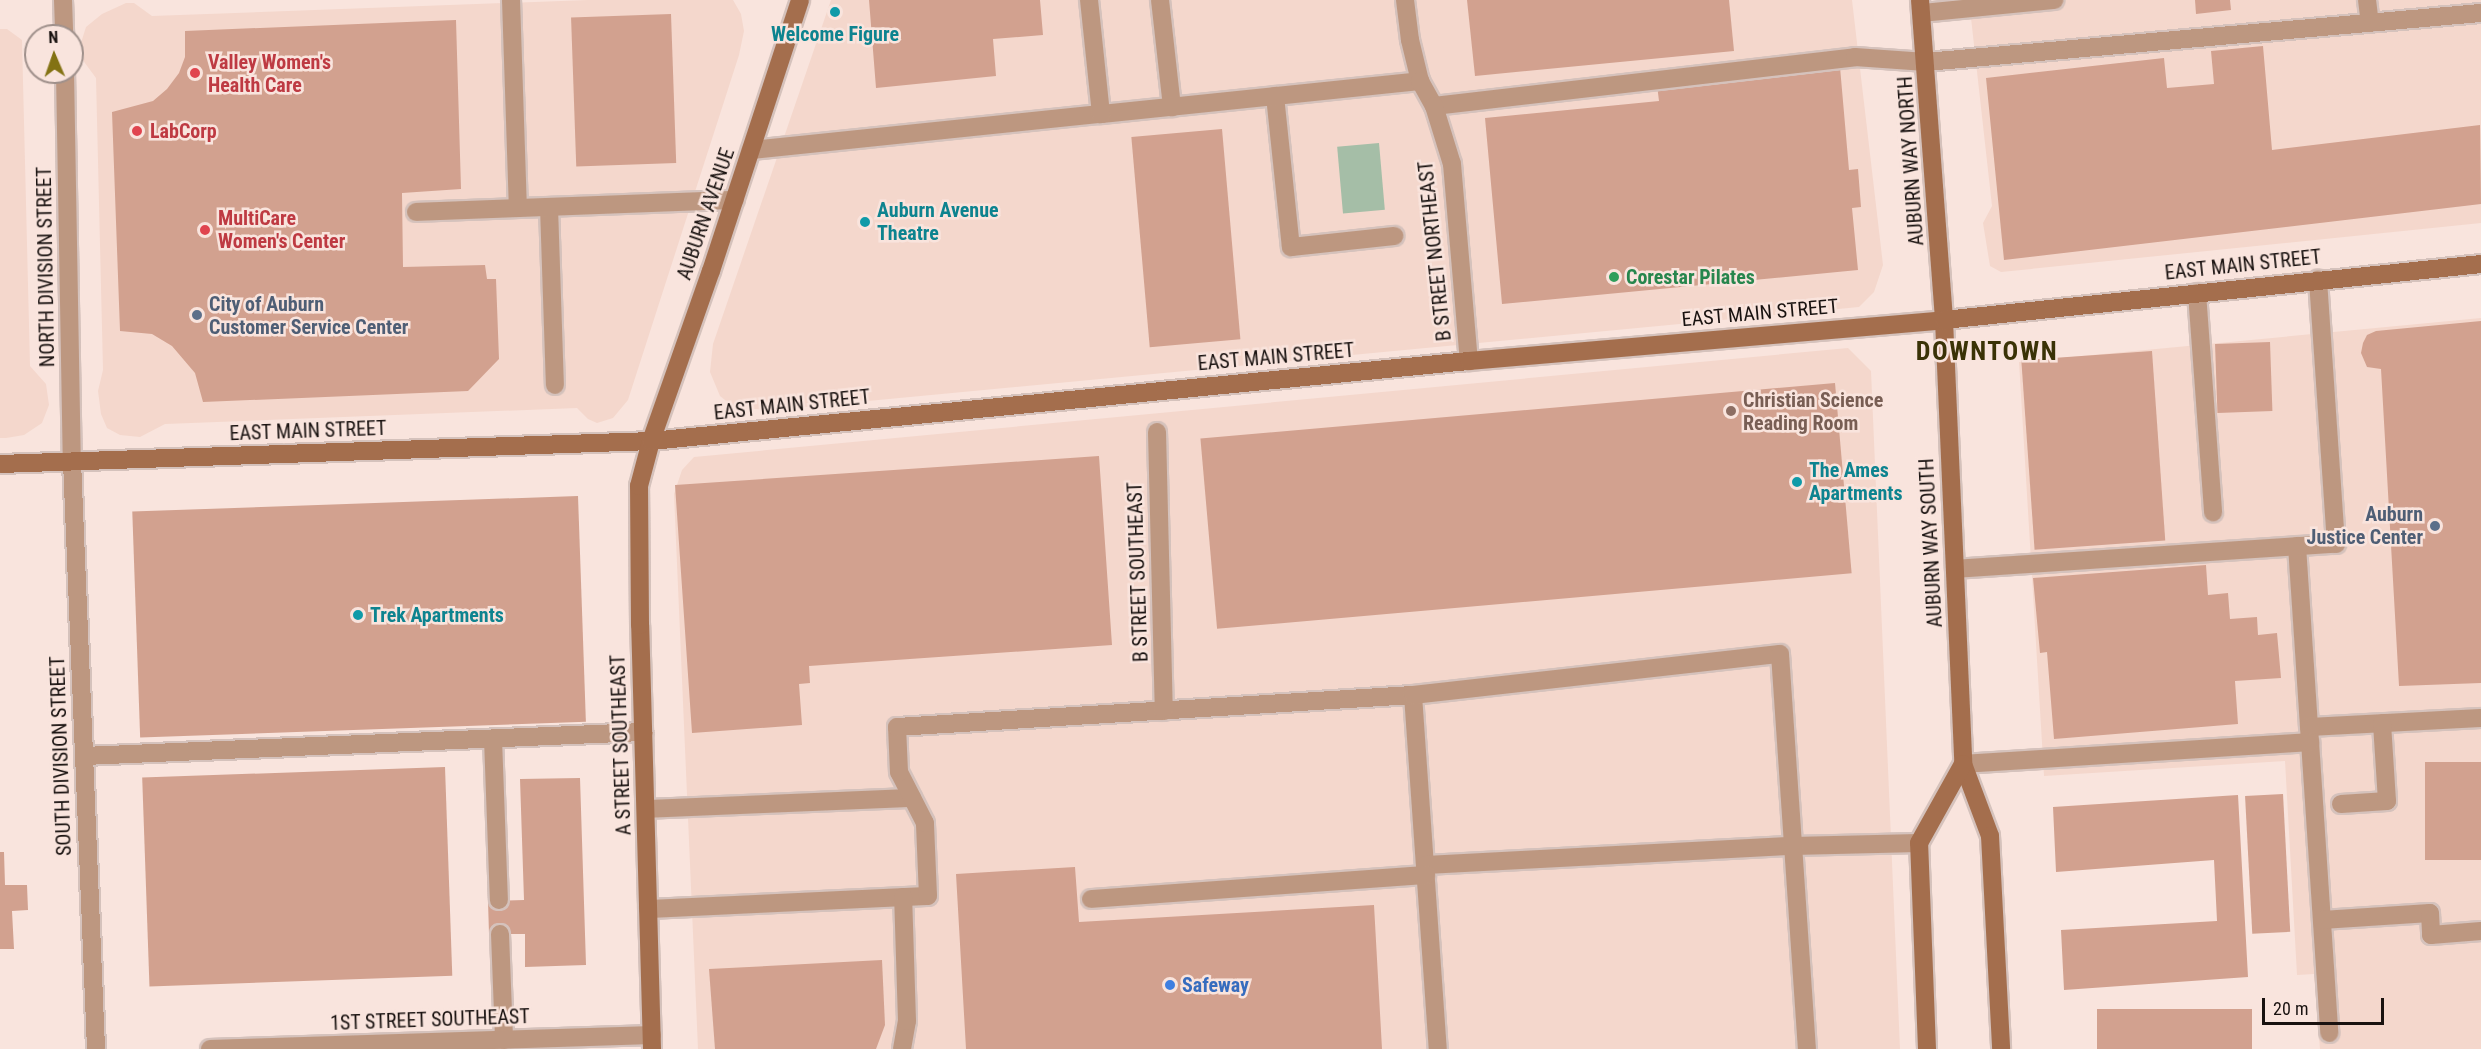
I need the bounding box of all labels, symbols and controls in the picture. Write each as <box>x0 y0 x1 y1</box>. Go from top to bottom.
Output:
marker: Welcome Figure <box>828 5 842 19</box>
place label: Welcome Figure <box>771 22 899 46</box>
north arrow <box>24 24 84 84</box>
text: N <box>48 28 59 47</box>
place label: Valley Women's Health Care <box>208 50 331 97</box>
marker: Valley Women's Health Care <box>186 64 204 82</box>
street label: AUBURN WAY NORTH <box>1893 75 1929 247</box>
place label: LabCorp <box>150 119 217 143</box>
marker: LabCorp <box>128 122 146 140</box>
street label: AUBURN AVENUE <box>672 145 740 283</box>
street label: B STREET NORTHEAST <box>1414 160 1456 342</box>
street label: NORTH DIVISION STREET <box>32 167 60 367</box>
place label: Auburn Avenue Theatre <box>877 198 999 245</box>
place label: MultiCare Women's Center <box>218 207 345 254</box>
marker: Auburn Avenue Theatre <box>858 215 872 229</box>
marker: MultiCare Women's Center <box>196 221 214 239</box>
street label: EAST MAIN STREET <box>2163 245 2323 285</box>
place label: Corestar Pilates <box>1626 265 1755 289</box>
marker: Corestar Pilates <box>1607 270 1621 284</box>
place label: City of Auburn Customer Service Center <box>209 292 408 339</box>
street label: EAST MAIN STREET <box>1680 294 1840 332</box>
marker: City of Auburn Customer Service Center <box>190 308 204 322</box>
district label: DOWNTOWN <box>1916 336 2058 368</box>
street label: EAST MAIN STREET <box>1196 338 1356 376</box>
street label: EAST MAIN STREET <box>712 385 872 425</box>
place label: Christian Science Reading Room <box>1743 388 1883 435</box>
marker: Christian Science Reading Room <box>1724 404 1738 418</box>
street label: EAST MAIN STREET <box>229 416 387 446</box>
place label: The Ames Apartments <box>1809 458 1903 505</box>
street label: AUBURN WAY SOUTH <box>1915 458 1947 628</box>
marker: The Ames Apartments <box>1790 475 1804 489</box>
street label: B STREET SOUTHEAST <box>1123 481 1153 663</box>
place label: Auburn Justice Center <box>2307 502 2423 549</box>
marker: Auburn Justice Center <box>2428 519 2442 533</box>
place label: Trek Apartments <box>370 603 504 627</box>
marker: Trek Apartments <box>351 608 365 622</box>
street label: A STREET SOUTHEAST <box>606 654 636 836</box>
street label: SOUTH DIVISION STREET <box>46 656 76 856</box>
place label: Safeway <box>1182 973 1249 997</box>
marker: Safeway <box>1163 978 1177 992</box>
scale bar <box>2265 986 2386 1024</box>
text: 20 m <box>2273 998 2308 1019</box>
street label: 1ST STREET SOUTHEAST <box>329 1005 531 1035</box>

